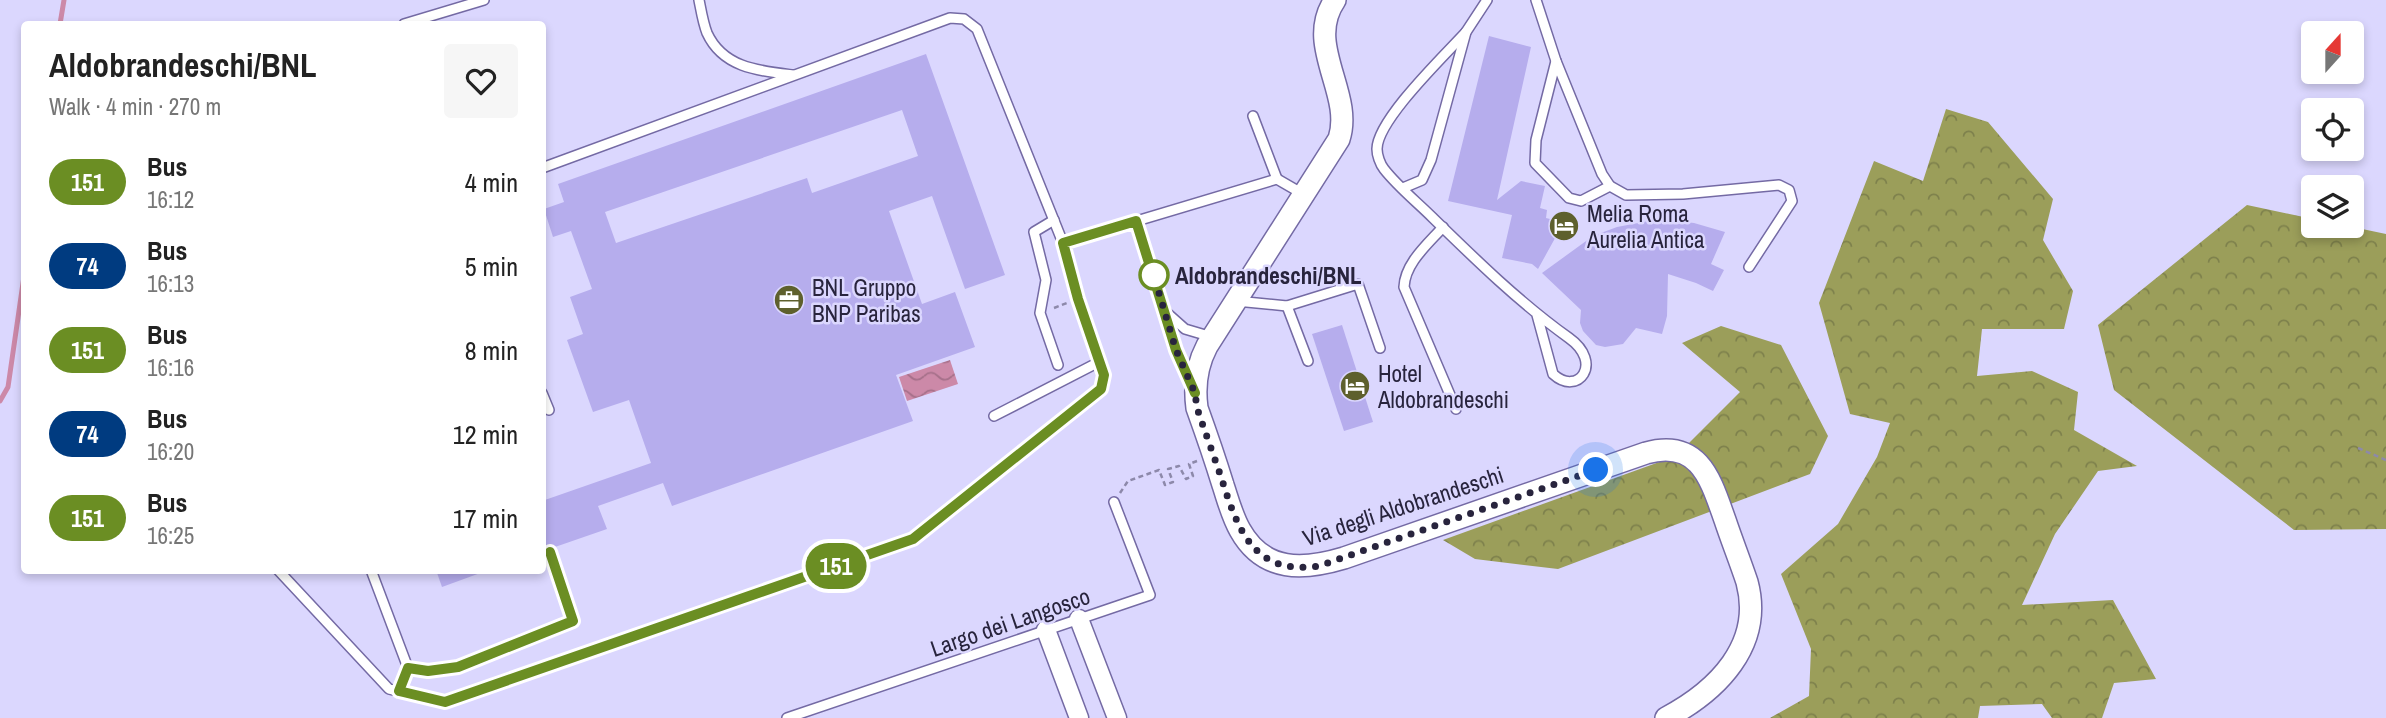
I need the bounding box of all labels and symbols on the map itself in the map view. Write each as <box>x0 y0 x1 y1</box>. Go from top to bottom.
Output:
north arrow <box>2301 21 2364 84</box>
place label: Melia Roma Aurelia Antica <box>1586 198 1705 255</box>
hotel icon: Melia Roma Aurelia Antica <box>1547 209 1581 243</box>
marker: Aldobrandeschi/BNL <box>1139 260 1169 290</box>
place label: Aldobrandeschi/BNL <box>1175 260 1362 291</box>
place label: BNL Gruppo BNP Paribas <box>812 272 921 329</box>
office icon: BNL Gruppo BNP Paribas <box>772 283 806 317</box>
place label: Hotel Aldobrandeschi <box>1377 358 1509 415</box>
hotel icon: Hotel Aldobrandeschi <box>1338 369 1372 403</box>
your location <box>1578 452 1613 487</box>
street label: Via degli Aldobrandeschi <box>1299 459 1507 553</box>
line badge: 151 <box>796 543 876 589</box>
street label: Largo dei Langosco <box>926 580 1094 664</box>

